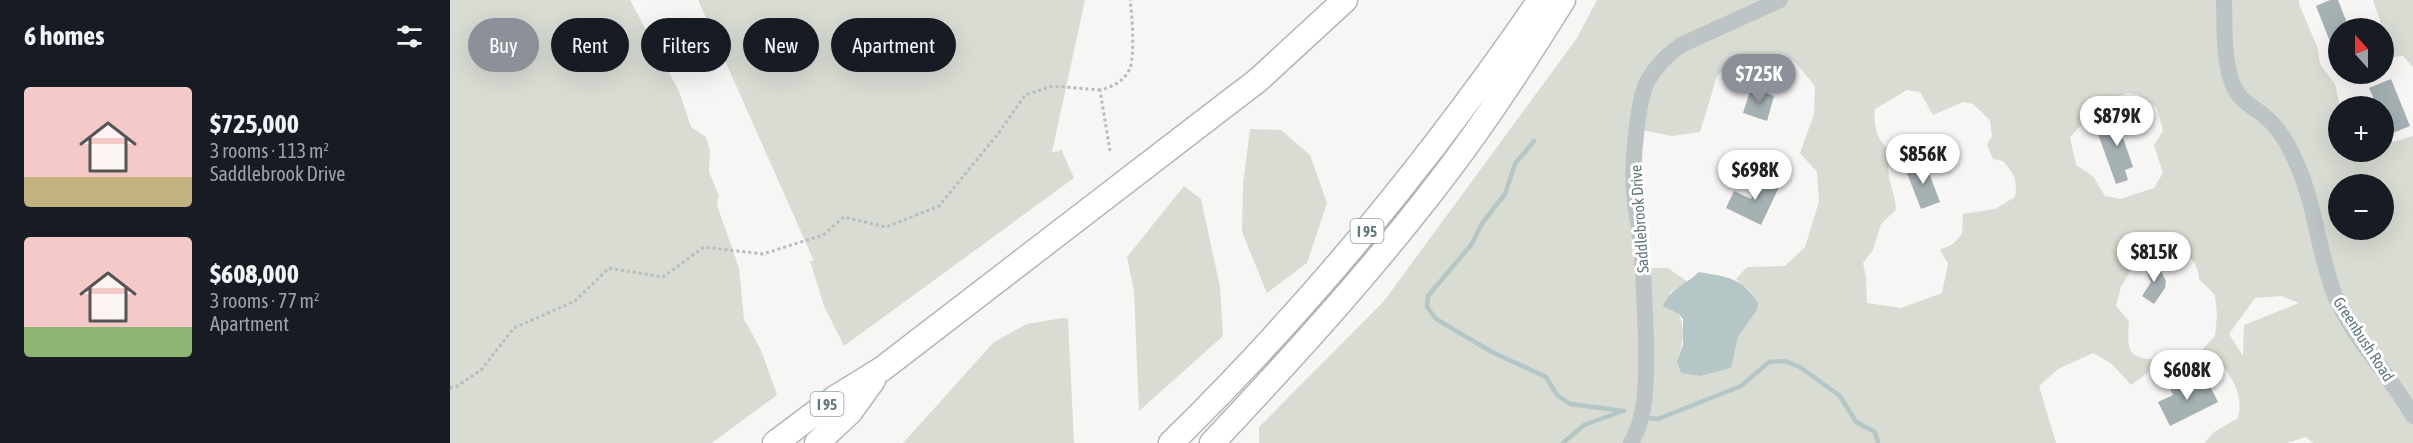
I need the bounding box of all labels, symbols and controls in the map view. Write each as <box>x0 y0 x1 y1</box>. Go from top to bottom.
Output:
chip: Buy <box>468 18 539 72</box>
chip: Rent <box>551 18 629 72</box>
chip: Filters <box>641 18 731 72</box>
chip: New <box>743 18 819 72</box>
chip: Apartment <box>831 18 956 72</box>
north arrow <box>2328 18 2394 84</box>
map controls <box>2328 18 2394 240</box>
icon: filters <box>393 20 426 53</box>
text: 6 homes <box>24 21 104 51</box>
pin: $725K <box>1717 54 1801 105</box>
text: $725K <box>1736 62 1782 85</box>
pin: $879K <box>2075 96 2159 147</box>
button: + <box>2328 96 2394 162</box>
text: $879K <box>2094 104 2140 127</box>
text: $725,000 <box>210 109 299 139</box>
icon: home <box>72 111 144 183</box>
pin: $856K <box>1881 134 1965 185</box>
text: 3 rooms · 113 m² <box>210 139 329 162</box>
text: $856K <box>1900 142 1946 165</box>
pin: $698K <box>1713 150 1797 201</box>
text: $698K <box>1732 158 1778 181</box>
text: Saddlebrook Drive <box>210 162 345 185</box>
street label: Saddlebrook Drive <box>1626 164 1652 274</box>
button: − <box>2328 174 2394 240</box>
road number: I 95 <box>1350 219 1384 243</box>
pin: $815K <box>2112 232 2196 283</box>
text: $815K <box>2131 240 2177 263</box>
text: $608,000 <box>210 259 299 289</box>
icon: home <box>72 261 144 333</box>
text: 3 rooms · 77 m² <box>210 289 320 312</box>
street label: Greenbush Road <box>2330 293 2398 385</box>
text: Apartment <box>210 312 289 335</box>
pin: $608K <box>2145 350 2229 401</box>
text: $608K <box>2164 358 2210 381</box>
road number: I 95 <box>810 392 844 416</box>

